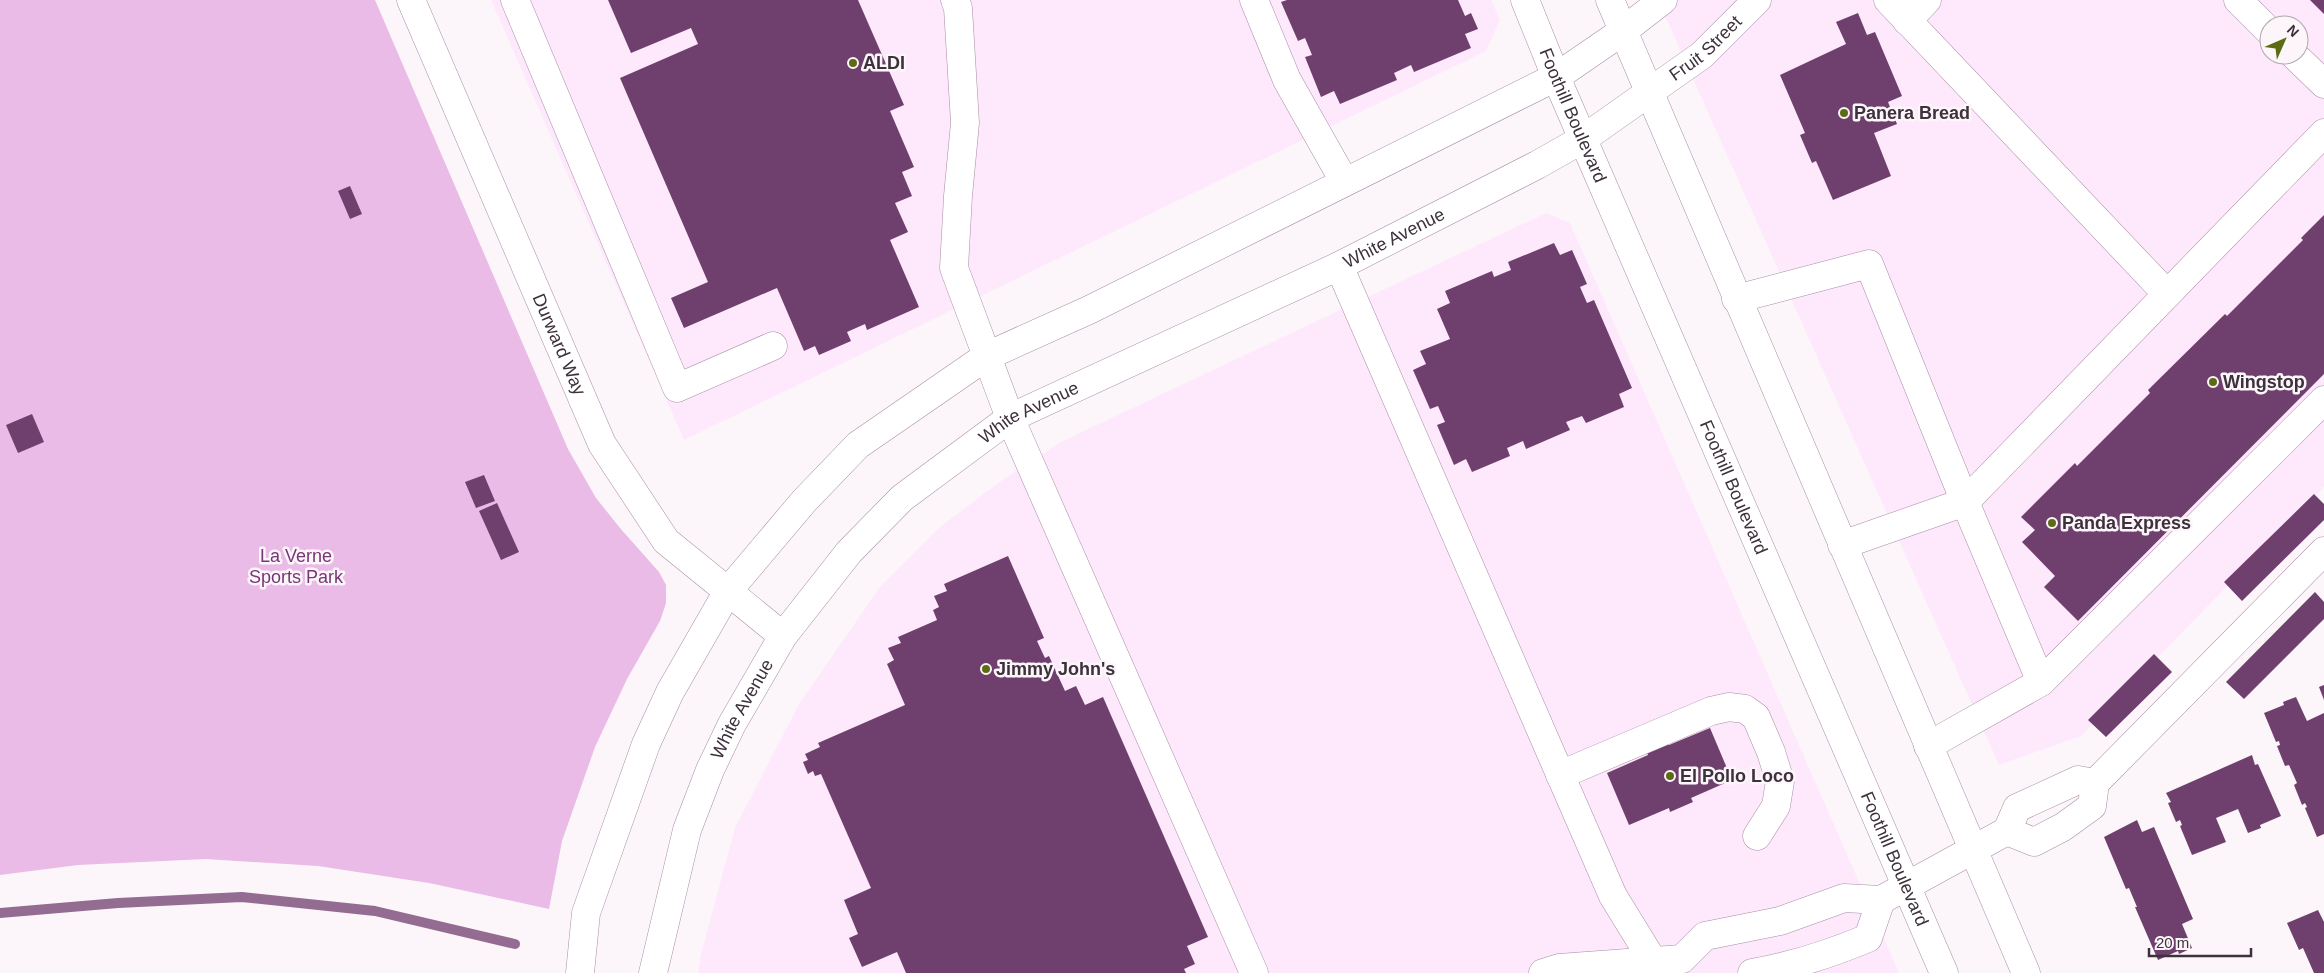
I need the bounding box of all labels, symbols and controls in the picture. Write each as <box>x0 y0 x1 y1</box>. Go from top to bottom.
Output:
street label: Fruit Street <box>1666 11 1746 85</box>
north arrow <box>2259 15 2309 65</box>
text: N <box>2284 22 2302 40</box>
street label: Foothill Boulevard <box>1535 45 1611 186</box>
place label: ALDI <box>863 53 905 73</box>
marker: ALDI <box>847 57 859 69</box>
place label: Panera Bread <box>1854 103 1970 123</box>
marker: Panera Bread <box>1838 107 1850 119</box>
street label: White Avenue <box>1340 204 1448 272</box>
street label: Durward Way <box>529 291 590 398</box>
place label: Wingstop <box>2223 372 2305 392</box>
marker: Wingstop <box>2207 376 2219 388</box>
street label: White Avenue <box>975 378 1082 448</box>
street label: Foothill Boulevard <box>1696 417 1771 557</box>
place label: Panda Express <box>2062 513 2191 533</box>
marker: Panda Express <box>2046 517 2058 529</box>
park label: La Verne Sports Park <box>249 546 344 587</box>
street label: White Avenue <box>707 656 777 762</box>
place label: Jimmy John's <box>996 659 1115 679</box>
marker: Jimmy John's <box>980 663 992 675</box>
place label: El Pollo Loco <box>1680 766 1794 786</box>
marker: El Pollo Loco <box>1664 770 1676 782</box>
street label: Foothill Boulevard <box>1857 789 1932 929</box>
scale bar <box>2149 926 2252 958</box>
text: 20 m <box>2156 934 2189 951</box>

